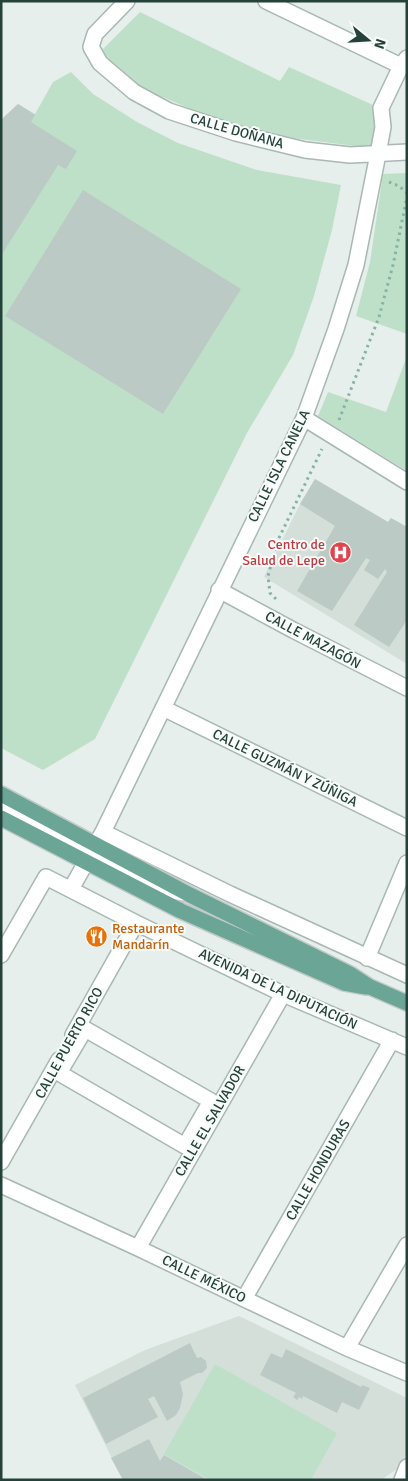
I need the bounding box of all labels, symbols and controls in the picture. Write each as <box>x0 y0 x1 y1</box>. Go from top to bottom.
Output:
north arrow <box>343 15 393 65</box>
text: N <box>370 37 389 51</box>
street label: CALLE DOÑANA <box>188 109 286 153</box>
street label: CALLE ISLA CANELA <box>244 407 314 525</box>
place label: Centro de Salud de Lepe <box>242 536 325 569</box>
hospital icon: Centro de Salud de Lepe <box>329 540 353 564</box>
street label: CALLE MAZAGÓN <box>262 608 364 672</box>
street label: CALLE GUZMÁN Y ZÚÑIGA <box>210 725 361 811</box>
place label: Restaurante Mandarín <box>112 920 185 953</box>
restaurant icon: Restaurante Mandarín <box>84 924 108 948</box>
street label: AVENIDA DE LA DIPUTACIÓN <box>196 945 360 1033</box>
street label: CALLE PUERTO RICO <box>31 984 107 1102</box>
street label: CALLE EL SALVADOR <box>171 1062 249 1180</box>
street label: CALLE HONDURAS <box>282 1116 354 1223</box>
street label: CALLE MÉXICO <box>159 1251 249 1307</box>

